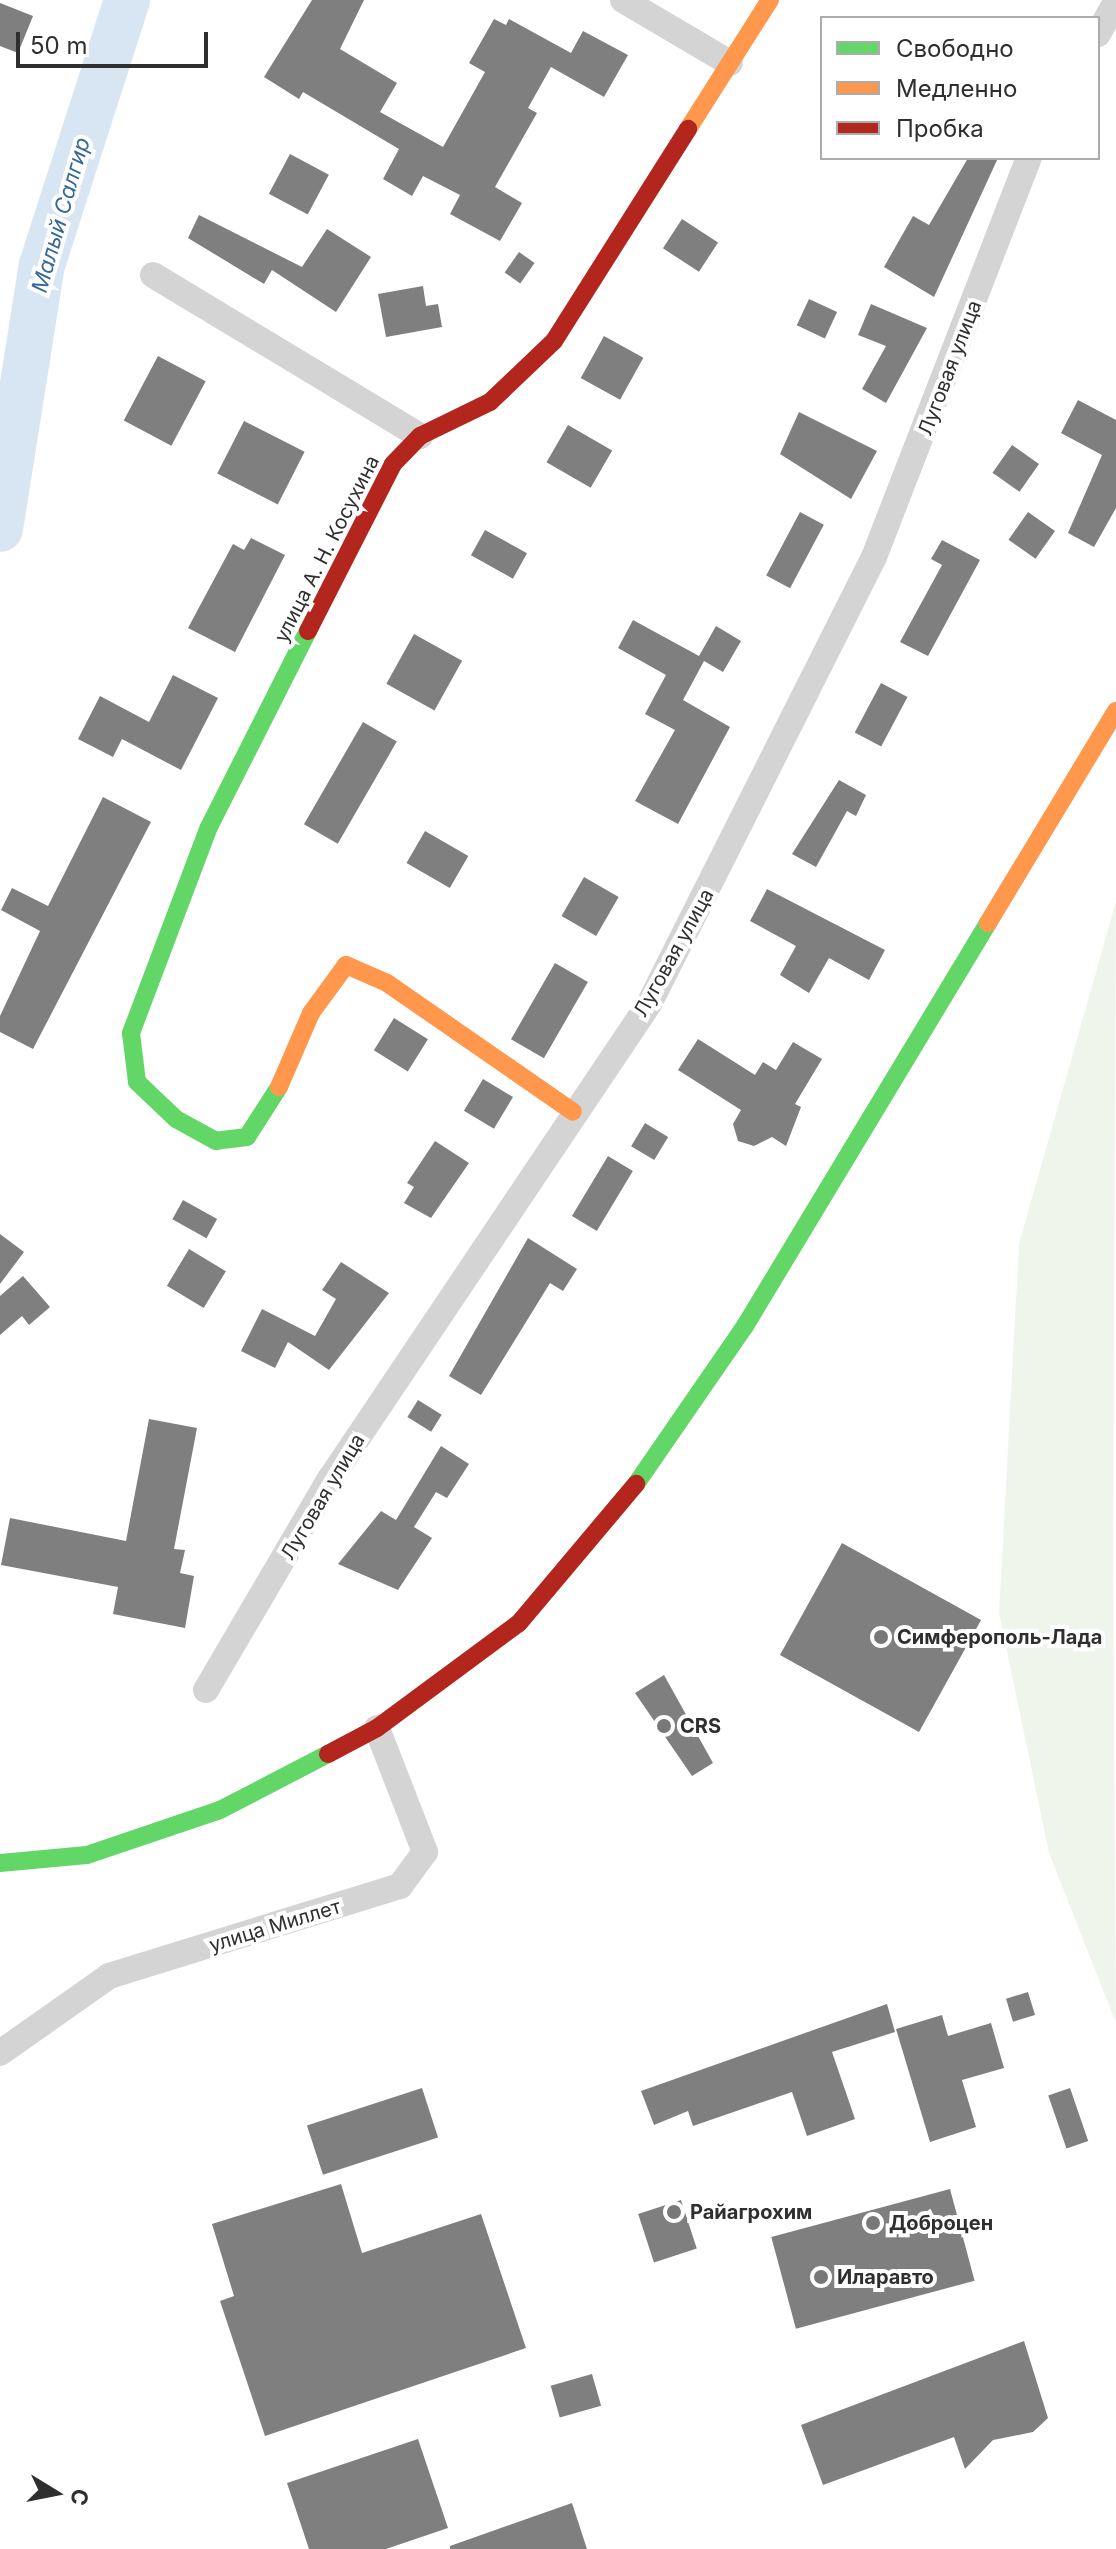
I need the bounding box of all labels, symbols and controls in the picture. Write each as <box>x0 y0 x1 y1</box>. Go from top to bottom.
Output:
scale bar <box>20 16 212 66</box>
legend <box>820 16 1100 160</box>
text: 50 m <box>30 31 88 60</box>
text: Свободно <box>896 34 1014 63</box>
text: Медленно <box>896 74 1017 103</box>
text: Пробка <box>896 114 984 143</box>
water label: Малый Салгир <box>26 134 96 296</box>
street label: Луговая улица <box>913 297 987 439</box>
street label: улица А. Н. Косухина <box>269 452 385 646</box>
street label: Луговая улица <box>629 885 719 1021</box>
street label: Луговая улица <box>276 1430 370 1564</box>
place label: Симферополь-Лада <box>897 1625 1102 1649</box>
marker: Симферополь-Лада <box>872 1628 890 1646</box>
place label: CRS <box>680 1714 721 1738</box>
marker: CRS <box>655 1717 673 1735</box>
street label: улица Миллет <box>206 1895 344 1957</box>
place label: Райагрохим <box>690 2200 812 2224</box>
marker: Райагрохим <box>665 2203 683 2221</box>
place label: Доброцен <box>889 2211 993 2235</box>
marker: Доброцен <box>864 2214 882 2232</box>
place label: Иларавто <box>837 2265 934 2289</box>
marker: Иларавто <box>812 2268 830 2286</box>
north arrow <box>16 2453 96 2533</box>
text: С <box>65 2487 94 2507</box>

